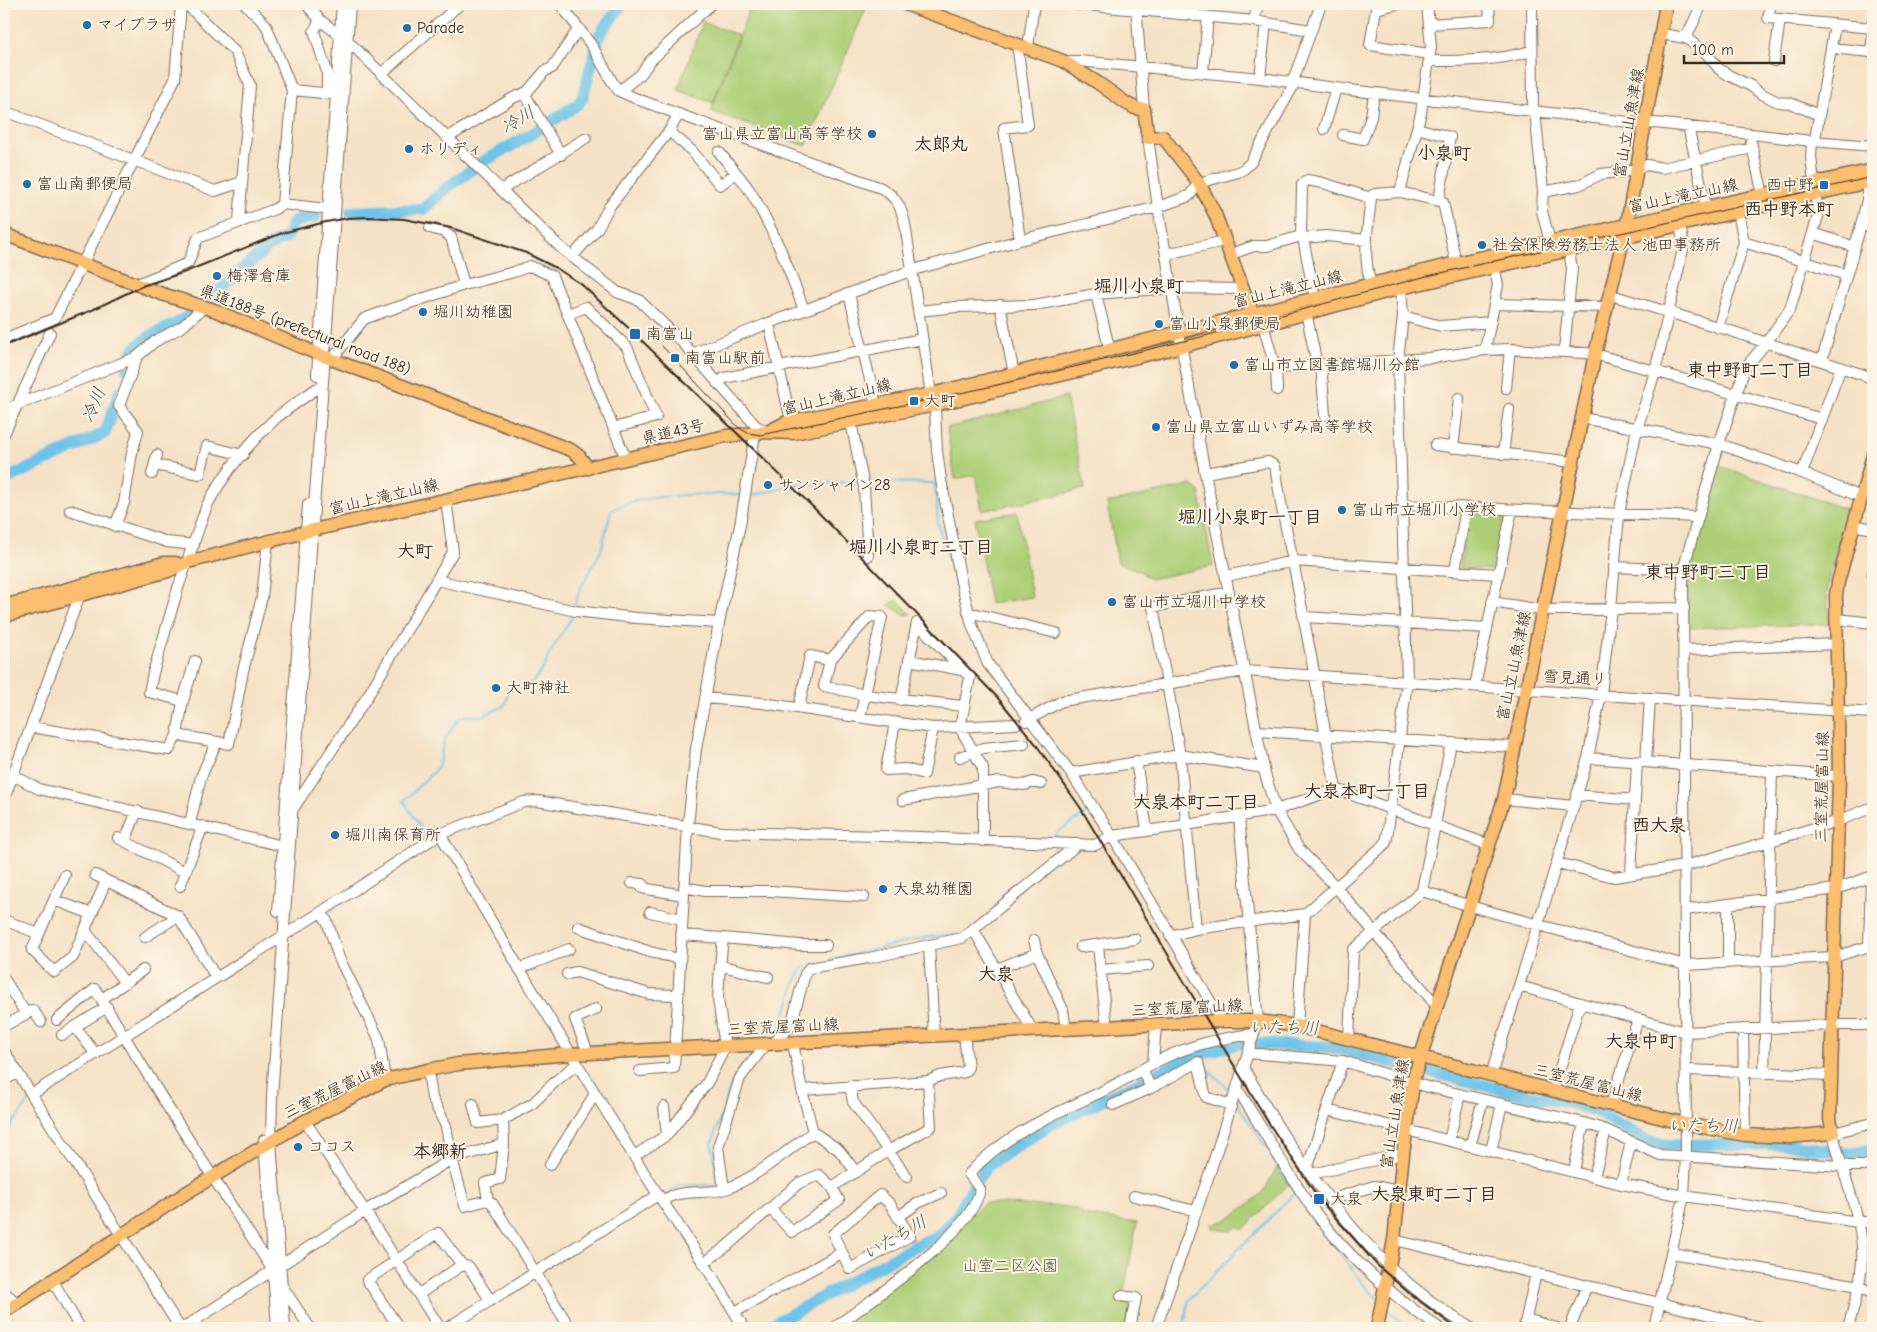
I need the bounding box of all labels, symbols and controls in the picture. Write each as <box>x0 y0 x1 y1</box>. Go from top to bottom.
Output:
place label: マイプラザ <box>97 16 176 34</box>
marker: マイプラザ <box>81 19 93 31</box>
place label: Parade <box>417 19 464 37</box>
marker: Parade <box>401 22 413 34</box>
scale bar <box>1684 32 1784 64</box>
text: 100 m <box>1692 41 1734 59</box>
street label: 富山立山魚津線 <box>1610 66 1648 180</box>
water label: 冷川 <box>497 102 539 138</box>
place label: 富山県立富山高等学校 <box>702 125 862 143</box>
marker: 富山県立富山高等学校 <box>866 128 878 140</box>
district label: 太郎丸 <box>914 134 968 155</box>
place label: ホリディ <box>419 140 483 158</box>
marker: ホリディ <box>403 143 415 155</box>
district label: 小泉町 <box>1417 143 1471 164</box>
place label: 富山南郵便局 <box>37 175 133 193</box>
street label: 富山上滝立山線 <box>1626 176 1740 216</box>
place label: 西中野 <box>1766 176 1814 194</box>
marker: 富山南郵便局 <box>21 178 33 190</box>
marker: 西中野 <box>1818 179 1830 191</box>
district label: 西中野本町 <box>1744 199 1834 220</box>
place label: 社会保険労務士法人 池田事務所 <box>1492 236 1721 254</box>
marker: 社会保険労務士法人 池田事務所 <box>1476 239 1488 251</box>
place label: 梅澤倉庫 <box>227 267 291 285</box>
street label: 富山上滝立山線 <box>1231 267 1345 311</box>
marker: 梅澤倉庫 <box>211 270 223 282</box>
district label: 堀川小泉町 <box>1094 276 1184 297</box>
street label: 県道188号 (prefectural road 188) <box>197 281 413 379</box>
place label: 堀川幼稚園 <box>433 303 513 321</box>
marker: 堀川幼稚園 <box>417 306 429 318</box>
place label: 富山小泉郵便局 <box>1169 315 1281 333</box>
marker: 富山小泉郵便局 <box>1153 318 1165 330</box>
place label: 南富山 <box>646 325 694 343</box>
marker: 南富山 <box>628 327 642 341</box>
place label: 南富山駅前 <box>685 349 765 367</box>
marker: 南富山駅前 <box>669 352 681 364</box>
place label: 富山市立図書館堀川分館 <box>1244 356 1420 374</box>
marker: 富山市立図書館堀川分館 <box>1228 359 1240 371</box>
district label: 東中野町二丁目 <box>1687 360 1813 381</box>
street label: 富山上滝立山線 <box>780 376 894 418</box>
water label: 冷川 <box>77 384 111 426</box>
place label: 大町 <box>924 392 956 410</box>
marker: 大町 <box>908 395 920 407</box>
street label: 県道43号 <box>640 416 706 448</box>
place label: 富山県立富山いずみ高等学校 <box>1166 418 1373 436</box>
marker: 富山県立富山いずみ高等学校 <box>1150 421 1162 433</box>
street label: 富山上滝立山線 <box>327 476 441 518</box>
place label: サンシャイン28 <box>778 476 891 494</box>
marker: サンシャイン28 <box>762 479 774 491</box>
place label: 富山市立堀川小学校 <box>1352 501 1496 519</box>
marker: 富山市立堀川小学校 <box>1336 504 1348 516</box>
district label: 堀川小泉町一丁目 <box>1178 507 1322 528</box>
district label: 堀川小泉町二丁目 <box>849 537 993 558</box>
district label: 大町 <box>397 541 433 562</box>
district label: 東中野町三丁目 <box>1645 562 1771 583</box>
place label: 富山市立堀川中学校 <box>1122 593 1266 611</box>
marker: 富山市立堀川中学校 <box>1106 596 1118 608</box>
street label: 富山立山魚津線 <box>1494 609 1534 723</box>
street label: 雪見通り <box>1543 667 1607 689</box>
place label: 大町神社 <box>506 679 570 697</box>
marker: 大町神社 <box>490 682 502 694</box>
street label: 三室荒屋富山線 <box>1812 731 1832 843</box>
district label: 大泉本町一丁目 <box>1304 781 1430 802</box>
district label: 大泉本町二丁目 <box>1133 792 1259 813</box>
district label: 西大泉 <box>1632 815 1686 836</box>
place label: 堀川南保育所 <box>345 826 441 844</box>
marker: 堀川南保育所 <box>329 829 341 841</box>
place label: 大泉幼稚園 <box>893 880 973 898</box>
marker: 大泉幼稚園 <box>877 883 889 895</box>
district label: 大泉 <box>978 964 1014 985</box>
street label: 三室荒屋富山線 <box>1131 996 1243 1020</box>
street label: 三室荒屋富山線 <box>727 1015 839 1039</box>
water label: いたち川 <box>1249 1017 1319 1039</box>
district label: 大泉中町 <box>1605 1031 1677 1052</box>
street label: 三室荒屋富山線 <box>281 1057 389 1123</box>
street label: 富山立山魚津線 <box>1377 1057 1413 1171</box>
street label: 三室荒屋富山線 <box>1531 1061 1645 1105</box>
water label: いたち川 <box>1668 1115 1738 1137</box>
place label: ココス <box>308 1138 356 1156</box>
marker: ココス <box>292 1141 304 1153</box>
district label: 本郷新 <box>413 1141 467 1162</box>
district label: 大泉東町二丁目 <box>1371 1184 1497 1205</box>
place label: 大泉 <box>1330 1190 1362 1208</box>
marker: 大泉 <box>1312 1192 1326 1206</box>
water label: いたち川 <box>859 1211 931 1265</box>
park label: 山室二区公園 <box>962 1257 1058 1275</box>

